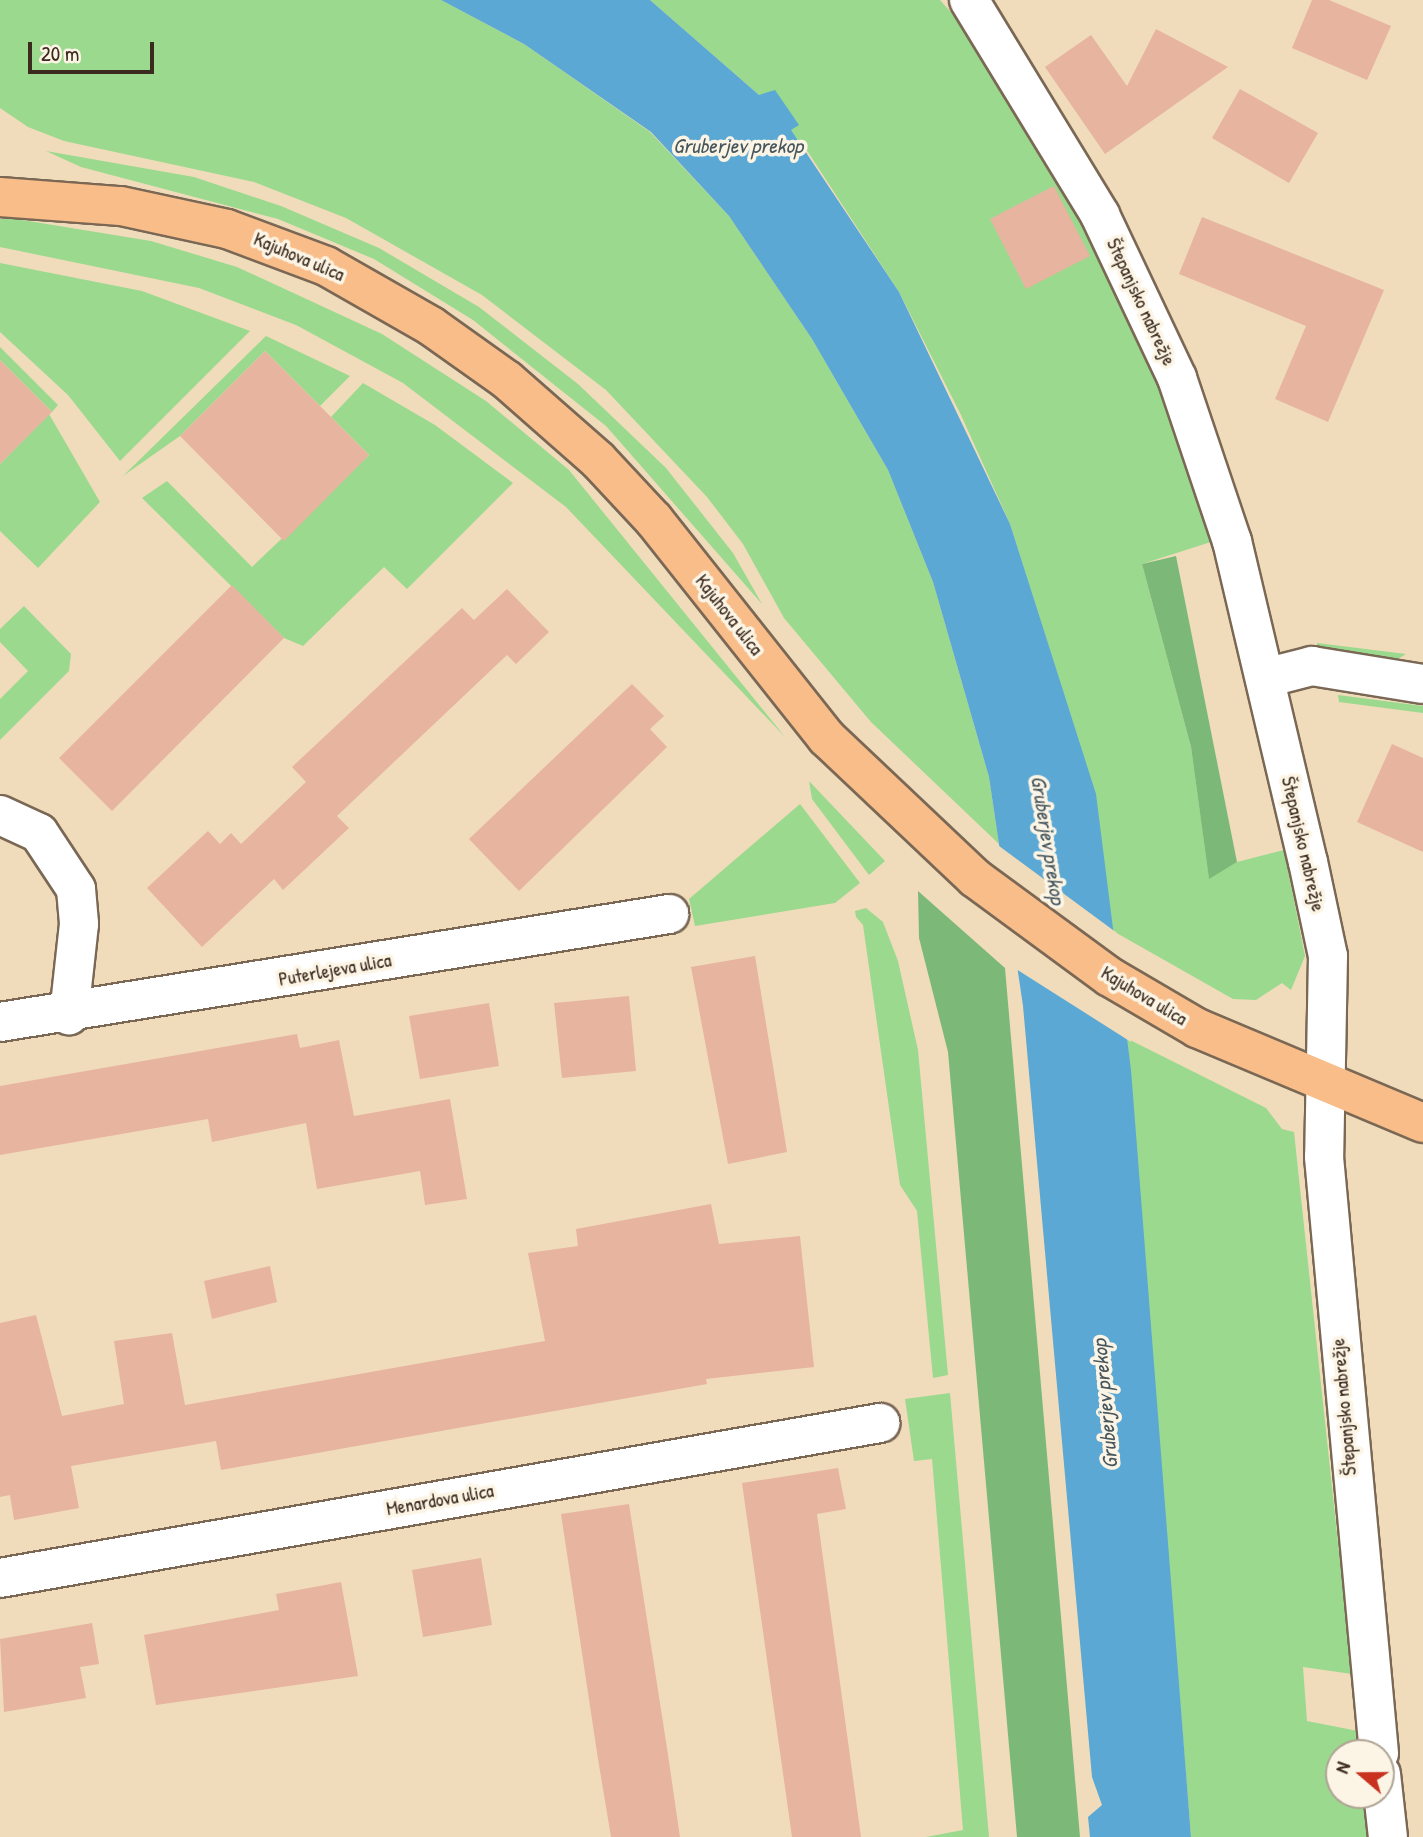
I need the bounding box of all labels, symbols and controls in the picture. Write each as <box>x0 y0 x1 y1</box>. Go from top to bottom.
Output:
scale bar <box>32 28 158 72</box>
text: 20 m <box>41 39 79 68</box>
water label: Gruberjev prekop <box>673 133 803 159</box>
street label: Kajuhova ulica <box>250 228 348 286</box>
street label: Štepanjsko nabrežje <box>1102 235 1180 369</box>
street label: Kajuhova ulica <box>690 570 768 660</box>
water label: Gruberjev prekop <box>1025 774 1071 906</box>
street label: Štepanjsko nabrežje <box>1276 774 1330 914</box>
street label: Puterlejeva ulica <box>277 949 393 991</box>
street label: Kajuhova ulica <box>1097 961 1191 1031</box>
street label: Štepanjsko nabrežje <box>1327 1337 1361 1477</box>
water label: Gruberjev prekop <box>1087 1338 1123 1470</box>
street label: Menardova ulica <box>385 1479 495 1521</box>
north arrow <box>1325 1739 1395 1809</box>
text: N <box>1328 1758 1356 1777</box>

